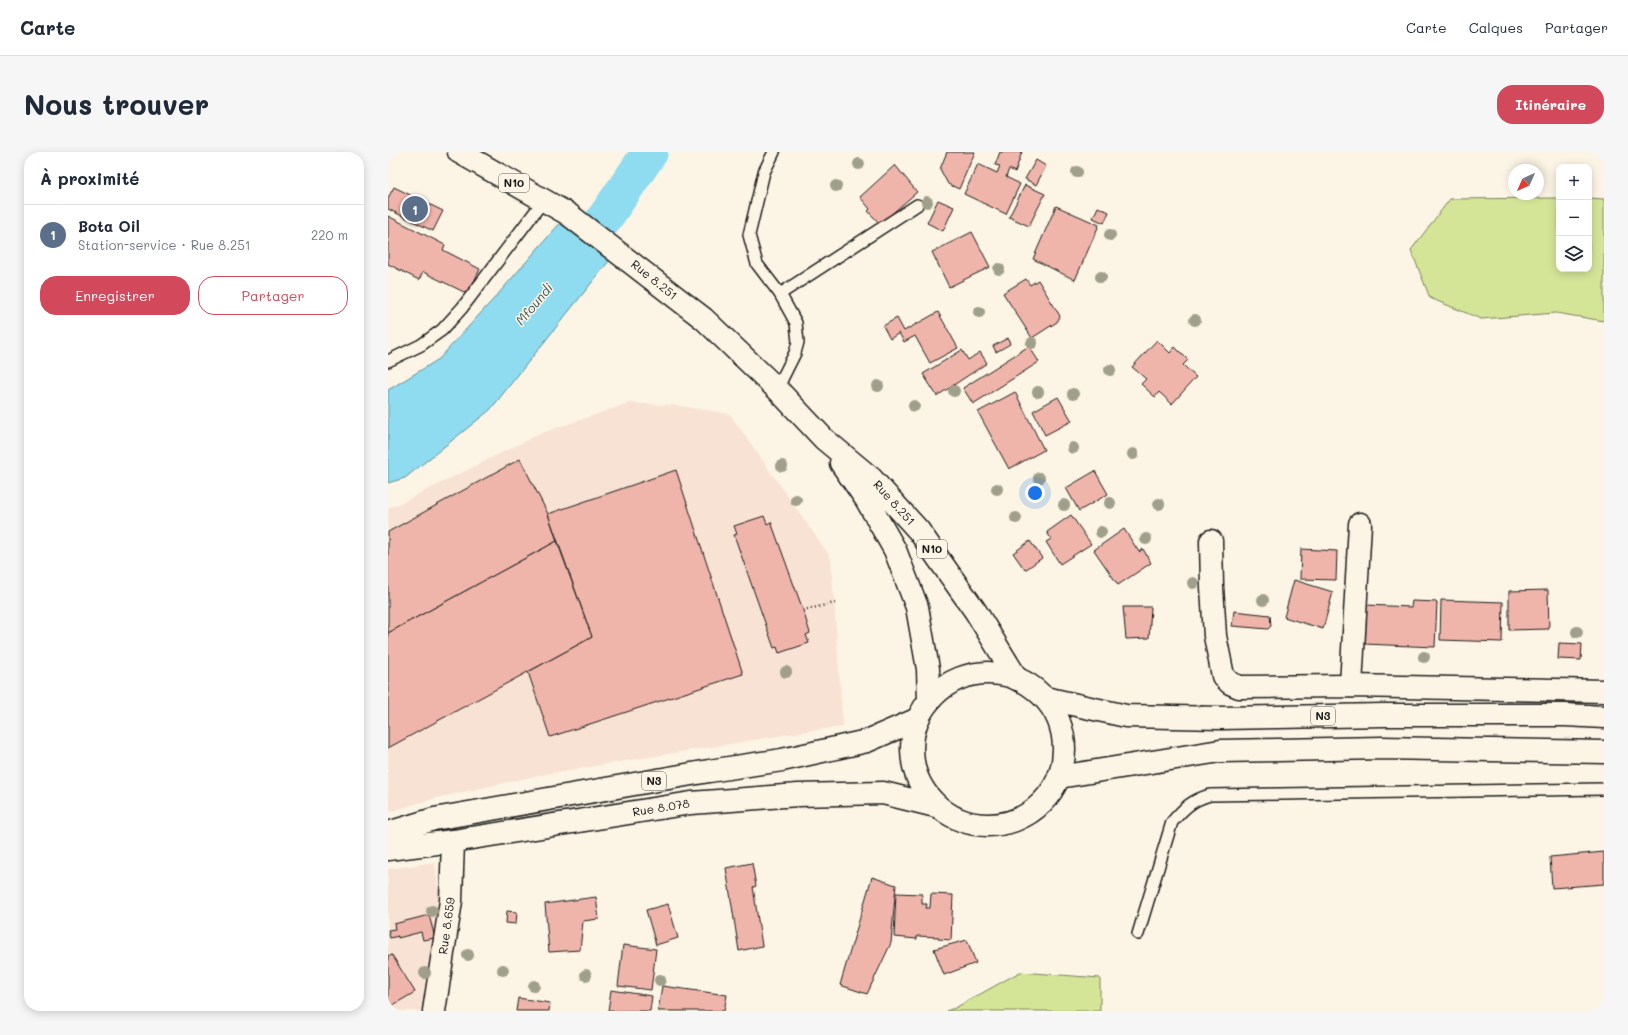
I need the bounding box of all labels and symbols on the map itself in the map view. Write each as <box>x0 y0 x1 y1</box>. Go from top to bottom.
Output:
north arrow <box>1508 164 1544 200</box>
road number: N10 <box>499 174 529 192</box>
pin: 1 <box>402 194 428 224</box>
street label: Rue 8.251 <box>628 256 681 303</box>
water label: Mfoundi <box>511 279 556 328</box>
street label: Rue 8.251 <box>870 476 919 528</box>
your location <box>1025 483 1045 503</box>
road number: N10 <box>917 540 947 558</box>
road number: N3 <box>1311 707 1335 725</box>
road number: N3 <box>642 772 666 790</box>
street label: Rue 8.078 <box>631 795 691 819</box>
street label: Rue 8.659 <box>434 896 458 956</box>

